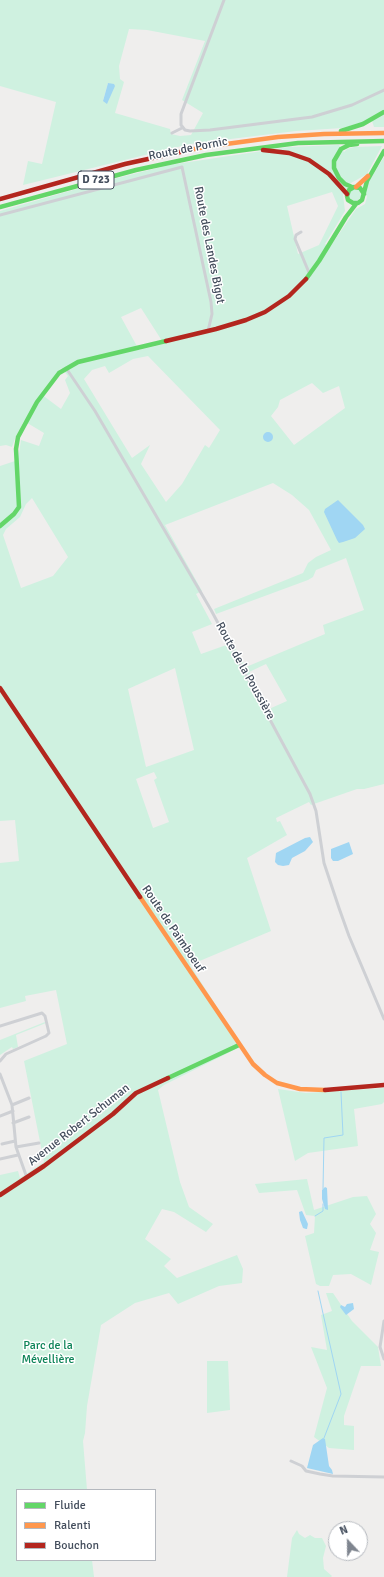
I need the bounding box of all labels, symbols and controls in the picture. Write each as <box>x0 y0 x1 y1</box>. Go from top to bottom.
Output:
street label: Route de Pornic <box>147 134 229 164</box>
road number: D 723 <box>78 171 114 189</box>
street label: Route des Landes Bigot <box>191 185 227 305</box>
street label: Route de la Poussière <box>212 620 278 722</box>
street label: Route de Paimboeuf <box>138 883 208 975</box>
street label: Avenue Robert Schuman <box>25 1081 133 1169</box>
park label: Parc de la Mévellière <box>21 1339 75 1367</box>
legend <box>16 1489 156 1561</box>
text: Fluide <box>54 1498 86 1513</box>
text: Ralenti <box>54 1518 91 1533</box>
north arrow <box>328 1521 368 1561</box>
text: N <box>338 1523 350 1538</box>
text: Bouchon <box>54 1538 99 1553</box>

